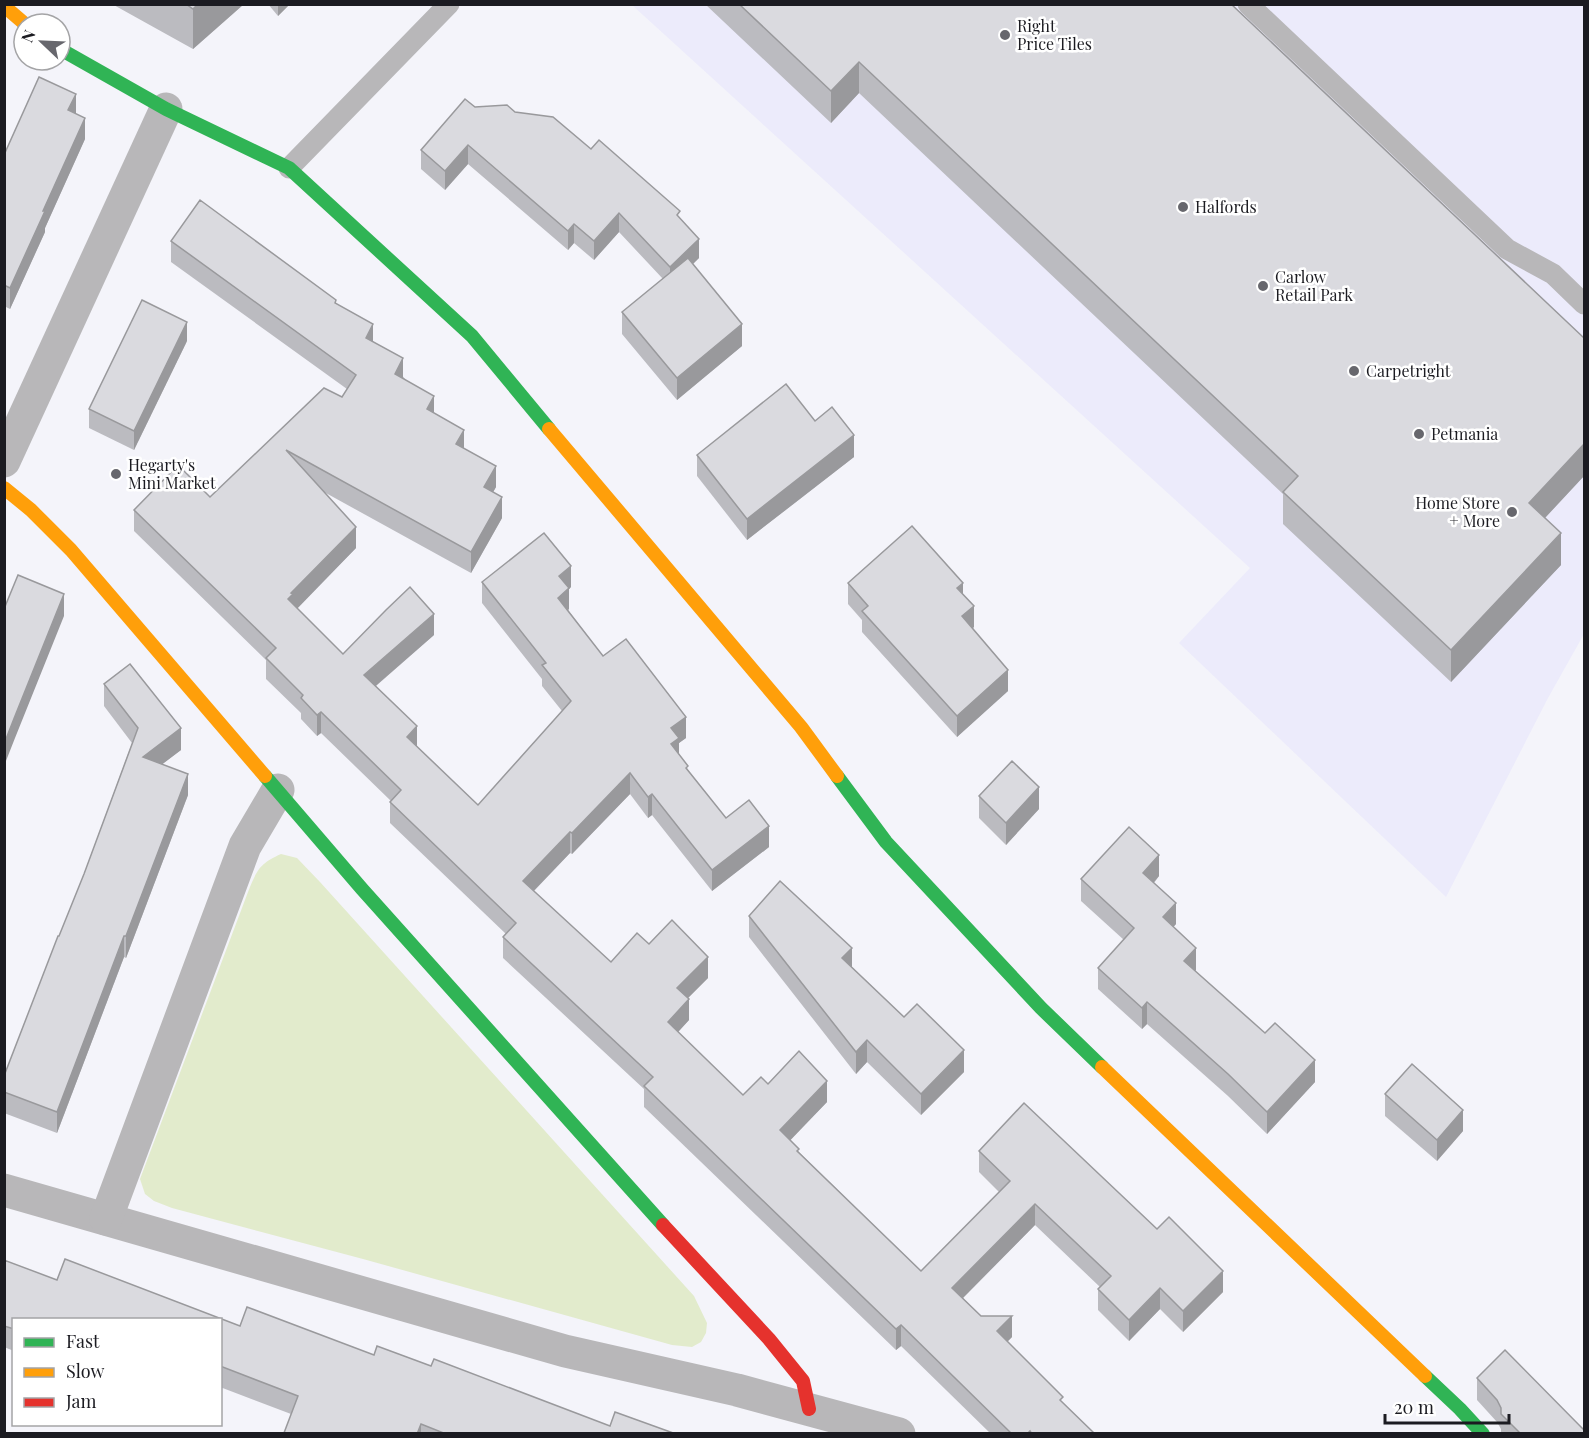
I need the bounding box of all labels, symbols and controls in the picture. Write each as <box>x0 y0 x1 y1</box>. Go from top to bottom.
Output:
north arrow <box>12 12 72 72</box>
place label: Right Price Tiles <box>1017 15 1092 54</box>
text: N <box>16 26 40 45</box>
marker: Right Price Tiles <box>998 28 1012 42</box>
place label: Halfords <box>1195 196 1257 217</box>
marker: Halfords <box>1176 200 1190 214</box>
place label: Carlow Retail Park <box>1275 266 1353 305</box>
marker: Carlow Retail Park <box>1256 279 1270 293</box>
place label: Carpetright <box>1366 360 1451 381</box>
marker: Carpetright <box>1347 364 1361 378</box>
place label: Petmania <box>1431 423 1498 444</box>
marker: Petmania <box>1412 427 1426 441</box>
place label: Hegarty's Mini Market <box>128 454 216 493</box>
marker: Hegarty's Mini Market <box>109 467 123 481</box>
place label: Home Store + More <box>1415 492 1500 531</box>
marker: Home Store + More <box>1505 505 1519 519</box>
legend <box>12 1318 222 1426</box>
text: Fast <box>66 1329 100 1353</box>
text: Slow <box>66 1359 104 1383</box>
scale bar <box>1385 1387 1510 1425</box>
text: Jam <box>65 1389 96 1413</box>
text: 20 m <box>1394 1395 1434 1419</box>

